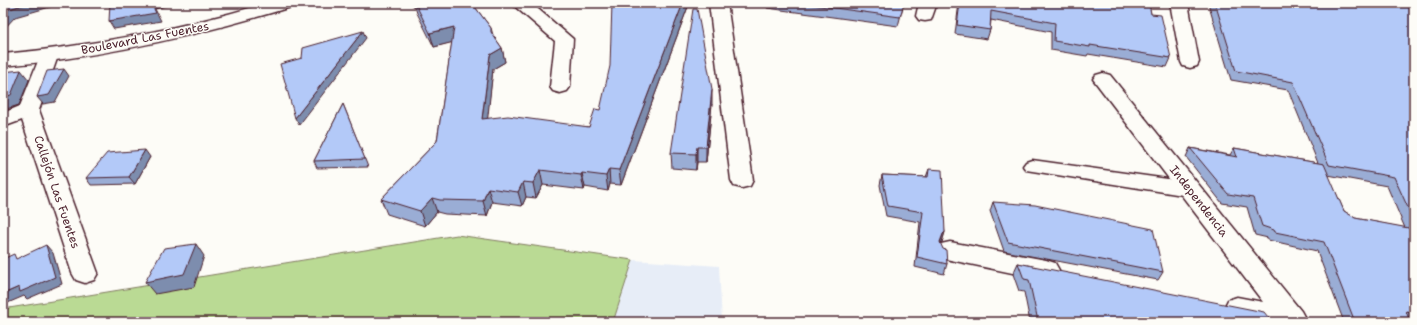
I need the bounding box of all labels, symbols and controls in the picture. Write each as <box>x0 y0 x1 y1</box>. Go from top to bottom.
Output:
street label: Boulevard Las Fuentes <box>80 18 210 58</box>
street label: Callejón Las Fuentes <box>30 133 84 251</box>
street label: Independencia <box>1166 162 1232 240</box>

